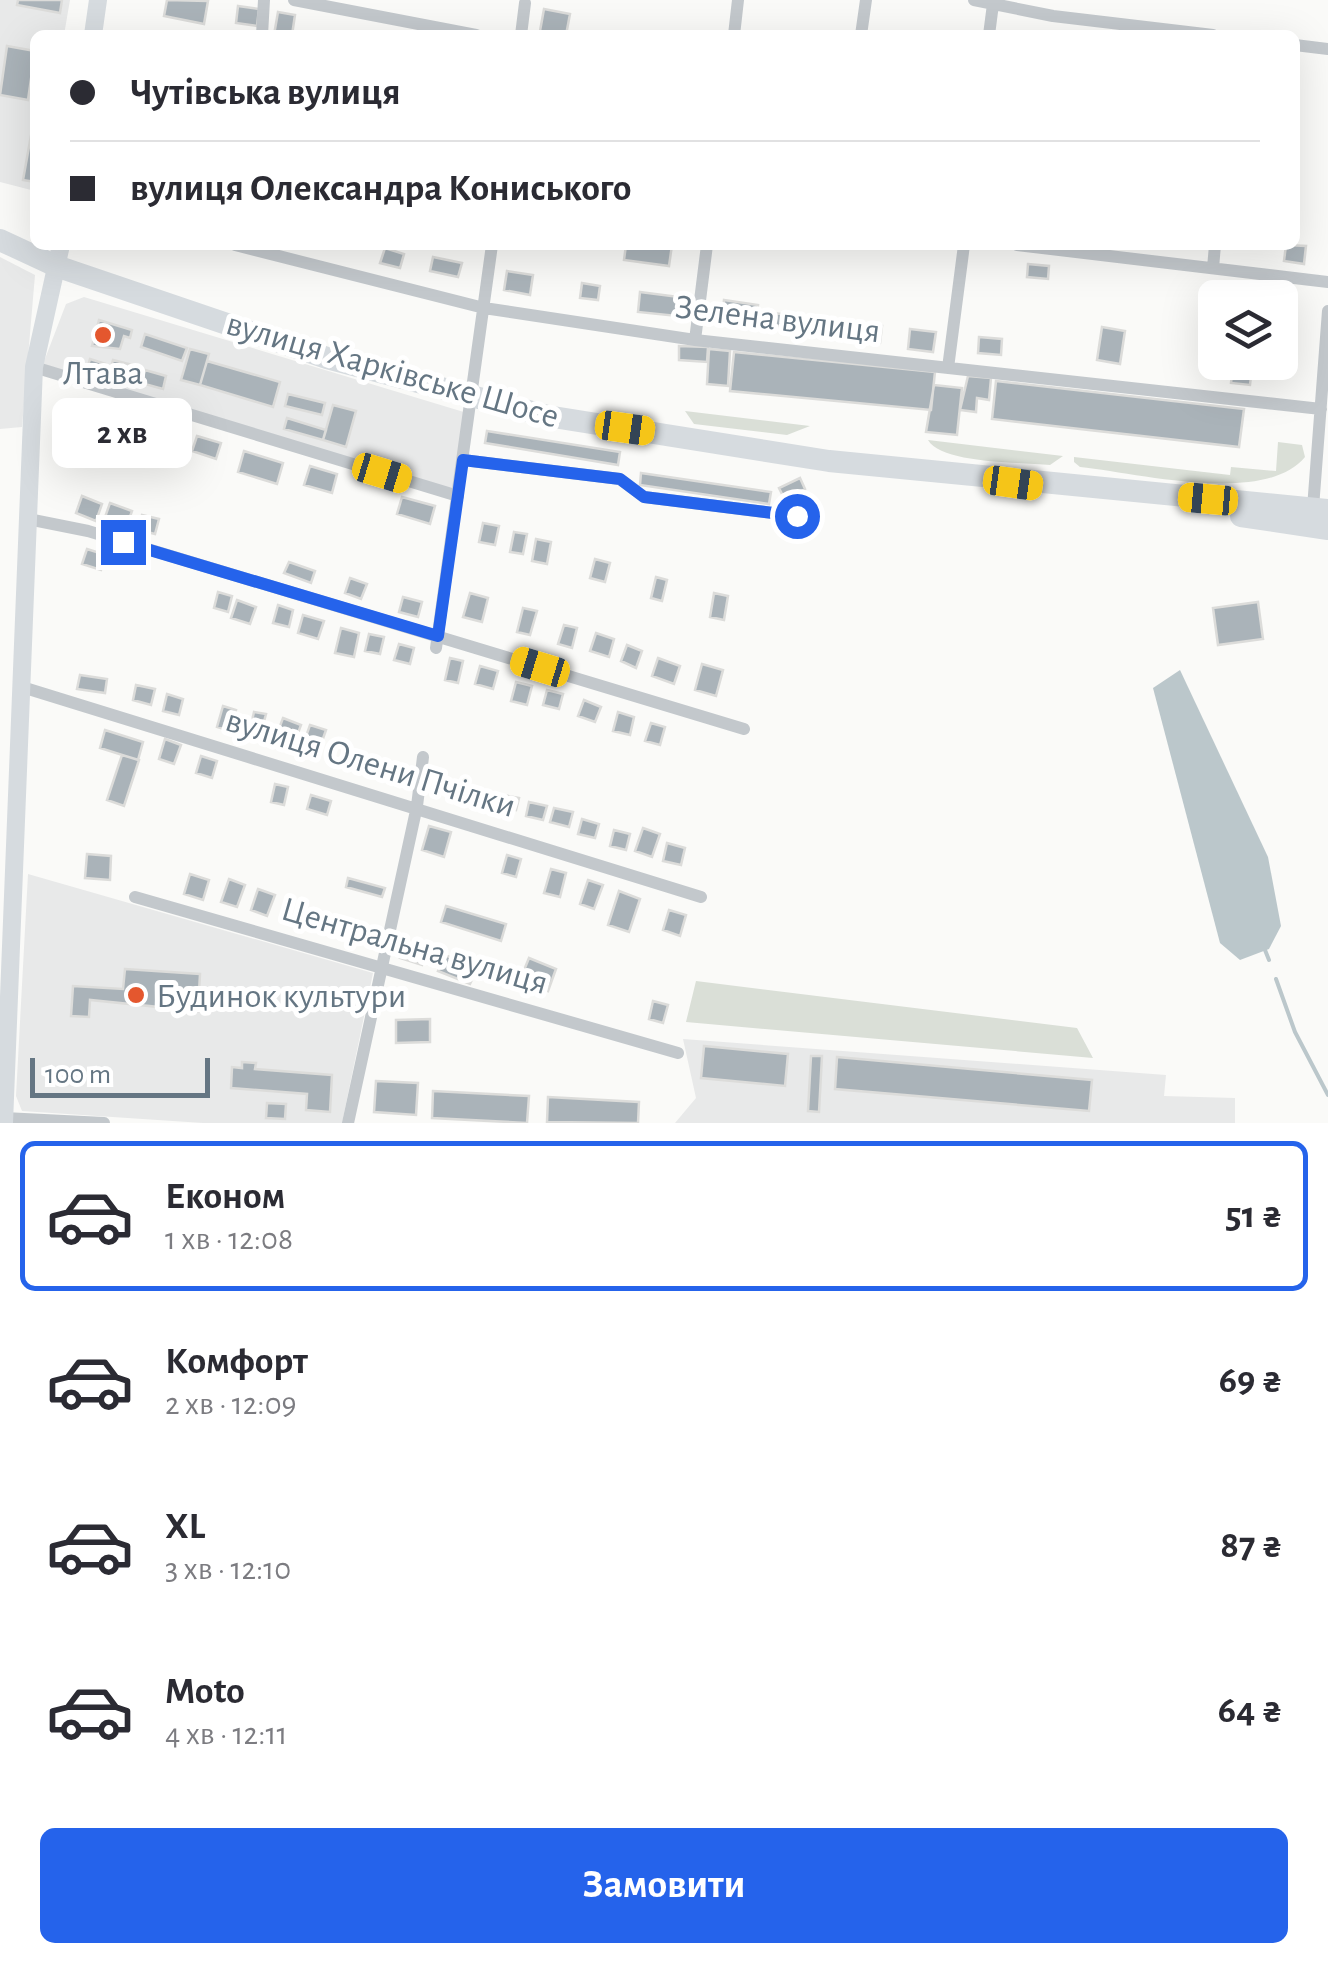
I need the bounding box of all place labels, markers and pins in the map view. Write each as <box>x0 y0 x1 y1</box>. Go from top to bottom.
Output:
marker: Лтава <box>92 324 114 346</box>
place label: Лтава <box>63 356 143 391</box>
place label: Будинок культури <box>156 979 406 1014</box>
marker: Будинок культури <box>125 984 147 1006</box>

